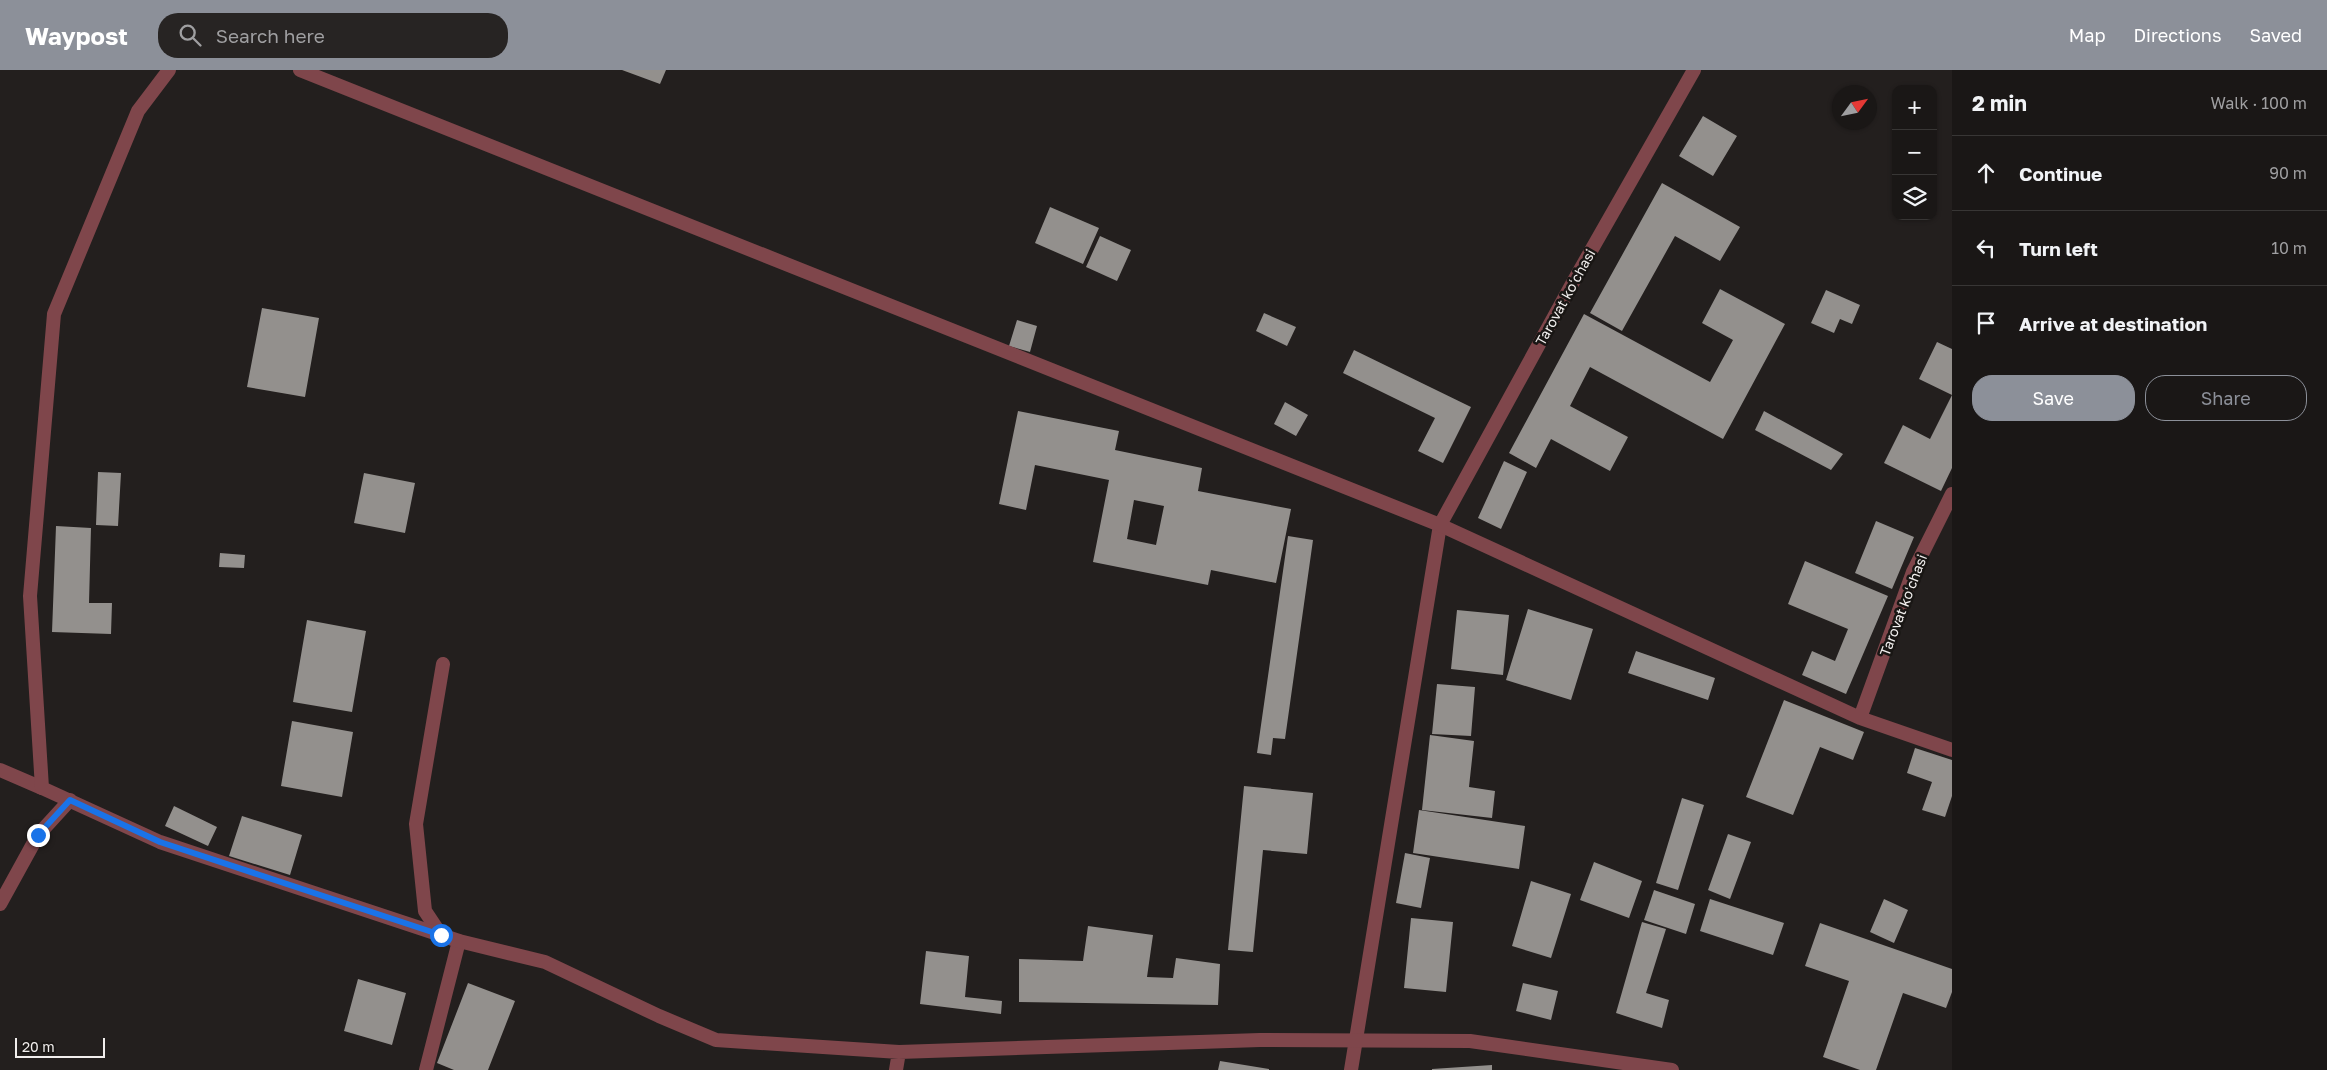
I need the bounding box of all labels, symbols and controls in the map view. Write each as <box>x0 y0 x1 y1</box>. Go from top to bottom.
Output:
search box <box>158 13 508 58</box>
text: Waypost <box>25 21 128 50</box>
icon: search <box>176 21 204 49</box>
text: Search here <box>216 24 325 47</box>
text: Map <box>2069 24 2105 46</box>
text: Directions <box>2133 24 2221 46</box>
text: Saved <box>2249 24 2302 46</box>
north arrow <box>1832 85 1877 130</box>
map controls <box>1892 85 1937 220</box>
button: + <box>1892 85 1937 130</box>
text: 2 min <box>1972 90 2027 116</box>
text: Walk · 100 m <box>2211 93 2307 113</box>
button: − <box>1892 130 1937 175</box>
icon: ahead <box>1972 159 2000 187</box>
text: Continue <box>2019 162 2102 185</box>
text: 90 m <box>2269 163 2307 183</box>
button: layers <box>1892 175 1937 220</box>
icon: left <box>1972 234 2000 262</box>
text: Turn left <box>2019 237 2098 260</box>
text: 10 m <box>2271 238 2307 258</box>
street label: Tarovat koʻchasi <box>1531 246 1599 348</box>
icon: arrive <box>1972 309 2000 337</box>
text: Arrive at destination <box>2019 312 2207 335</box>
button: Save <box>1972 375 2135 421</box>
button: Share <box>2145 375 2307 421</box>
street label: Tarovat koʻchasi <box>1876 552 1930 658</box>
route end <box>27 824 50 847</box>
route start <box>430 924 453 947</box>
scale bar <box>15 1035 105 1058</box>
text: 20 m <box>22 1038 55 1055</box>

